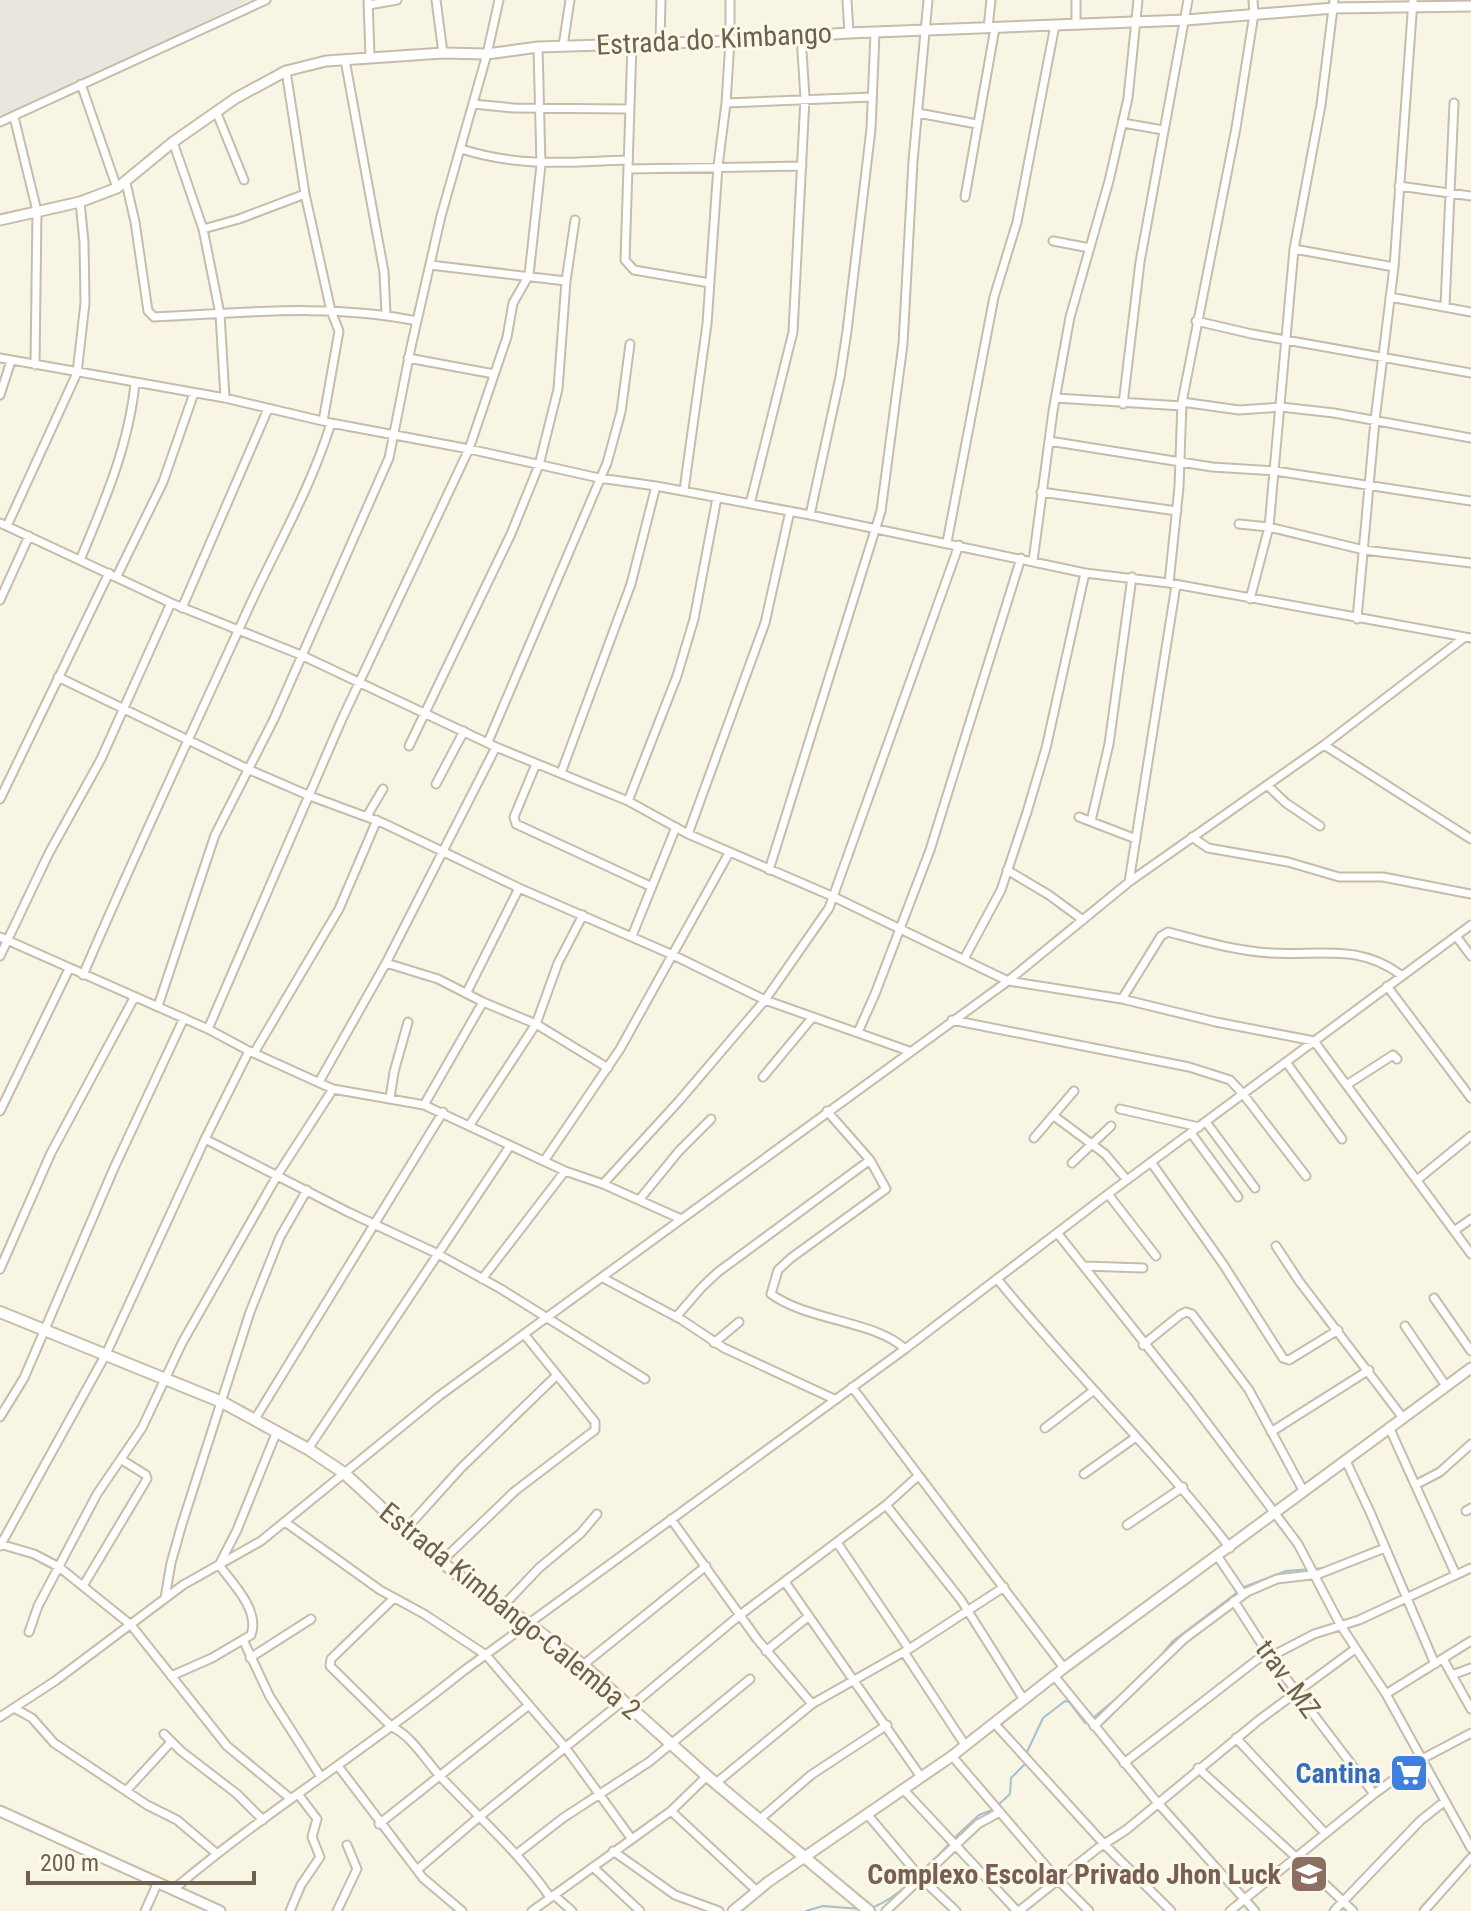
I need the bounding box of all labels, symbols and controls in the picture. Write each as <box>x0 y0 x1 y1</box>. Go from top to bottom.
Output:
street label: Estrada do Kimbango <box>595 16 833 62</box>
street label: Estrada Kimbango-Calemba 2 <box>373 1496 647 1726</box>
street label: trav_MZ <box>1249 1633 1327 1725</box>
supermarket icon: Cantina <box>1388 1752 1430 1794</box>
place label: Cantina <box>1295 1757 1381 1790</box>
scale bar <box>28 1835 254 1885</box>
text: 200 m <box>40 1849 99 1877</box>
school or university icon: Complexo Escolar Privado Jhon Luck <box>1288 1853 1330 1895</box>
place label: Complexo Escolar Privado Jhon Luck <box>867 1858 1282 1891</box>

